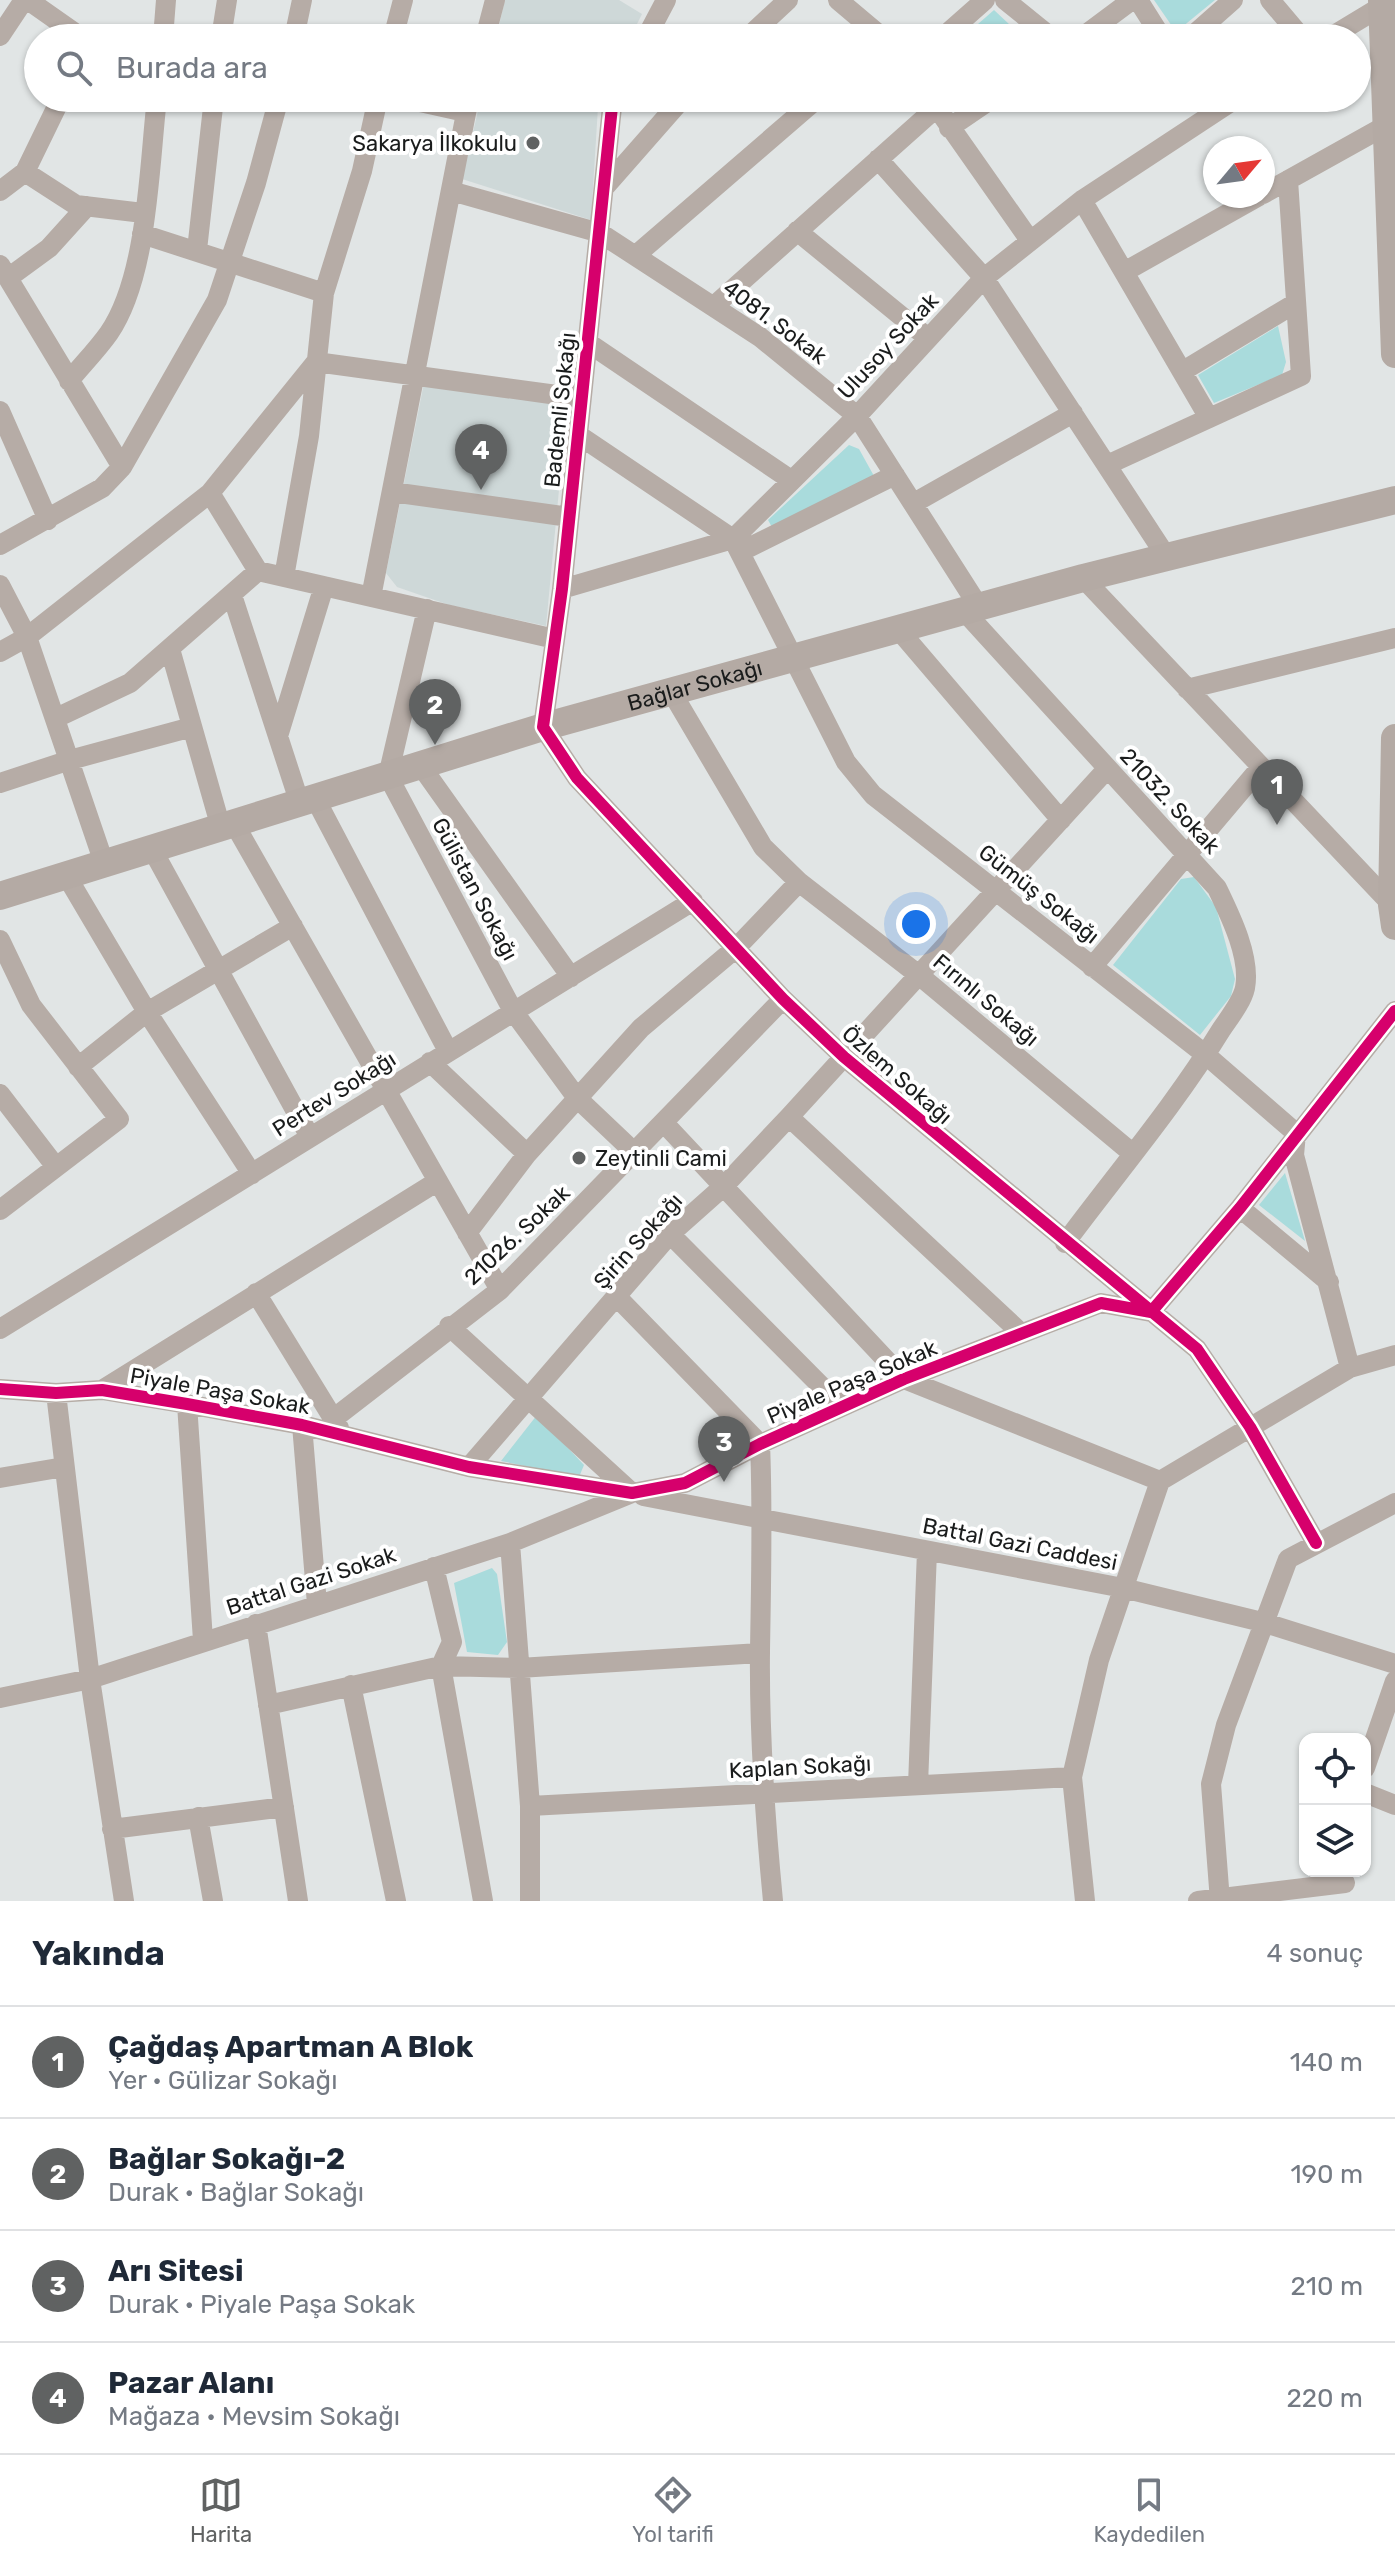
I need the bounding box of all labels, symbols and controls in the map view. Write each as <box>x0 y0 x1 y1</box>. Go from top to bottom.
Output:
search box <box>24 24 1371 112</box>
icon: search <box>52 46 96 90</box>
text: Burada ara <box>116 50 268 86</box>
place label: Sakarya İlkokulu <box>352 130 517 157</box>
marker: Sakarya İlkokulu <box>524 134 542 152</box>
north arrow <box>1203 136 1275 208</box>
street label: 4081. Sokak <box>718 274 833 370</box>
street label: Ulusoy Sokak <box>832 287 944 405</box>
street label: Bademli Sokağı <box>538 331 582 489</box>
pin: 4 <box>455 424 507 490</box>
street label: Bağlar Sokağı <box>624 654 765 717</box>
pin: 2 <box>409 679 461 745</box>
street label: 21032. Sokak <box>1114 743 1226 860</box>
pin: 1 <box>1251 759 1303 825</box>
street label: Gülistan Sokağı <box>426 813 524 965</box>
street label: Gümüş Sokağı <box>973 839 1105 949</box>
your location <box>896 904 936 944</box>
street label: Fırınlı Sokağı <box>928 948 1044 1052</box>
street label: Özlem Sokağı <box>837 1020 957 1130</box>
street label: Pertev Sokağı <box>267 1045 401 1143</box>
place label: Zeytinli Cami <box>595 1145 727 1172</box>
marker: Zeytinli Cami <box>570 1149 588 1167</box>
street label: 21026. Sokak <box>459 1179 576 1291</box>
street label: Şirin Sokağı <box>588 1188 688 1294</box>
street label: Piyale Paşa Sokak <box>763 1334 942 1430</box>
street label: Piyale Paşa Sokak <box>128 1362 313 1420</box>
pin: 3 <box>698 1416 750 1482</box>
street label: Battal Gazi Caddesi <box>920 1512 1120 1576</box>
street label: Battal Gazi Sokak <box>223 1541 400 1621</box>
map controls <box>1299 1733 1371 1877</box>
button: locate <box>1299 1733 1371 1805</box>
street label: Kaplan Sokağı <box>728 1750 872 1784</box>
button: layers <box>1299 1805 1371 1877</box>
text: Yakında <box>32 1933 165 1974</box>
text: 4 sonuç <box>1267 1938 1363 1969</box>
text: Çağdaş Apartman A Blok <box>108 2029 473 2065</box>
text: 1 <box>52 2047 64 2078</box>
text: 140 m <box>1290 2047 1363 2078</box>
text: Yer · Gülizar Sokağı <box>108 2065 337 2096</box>
text: Bağlar Sokağı-2 <box>108 2141 345 2177</box>
text: 2 <box>50 2159 66 2190</box>
text: 190 m <box>1290 2159 1363 2190</box>
text: Durak · Bağlar Sokağı <box>108 2177 364 2208</box>
text: Arı Sitesi <box>108 2253 244 2289</box>
text: 3 <box>49 2271 67 2302</box>
text: 210 m <box>1291 2271 1363 2302</box>
text: Durak · Piyale Paşa Sokak <box>108 2289 415 2320</box>
text: Pazar Alanı <box>108 2365 274 2401</box>
text: 4 <box>49 2383 67 2414</box>
text: 220 m <box>1286 2383 1363 2414</box>
text: Mağaza · Mevsim Sokağı <box>108 2401 400 2432</box>
tab: Harita <box>190 2473 252 2548</box>
tab: Yol tarifi <box>632 2473 714 2548</box>
tab: Kaydedilen <box>1094 2473 1205 2548</box>

